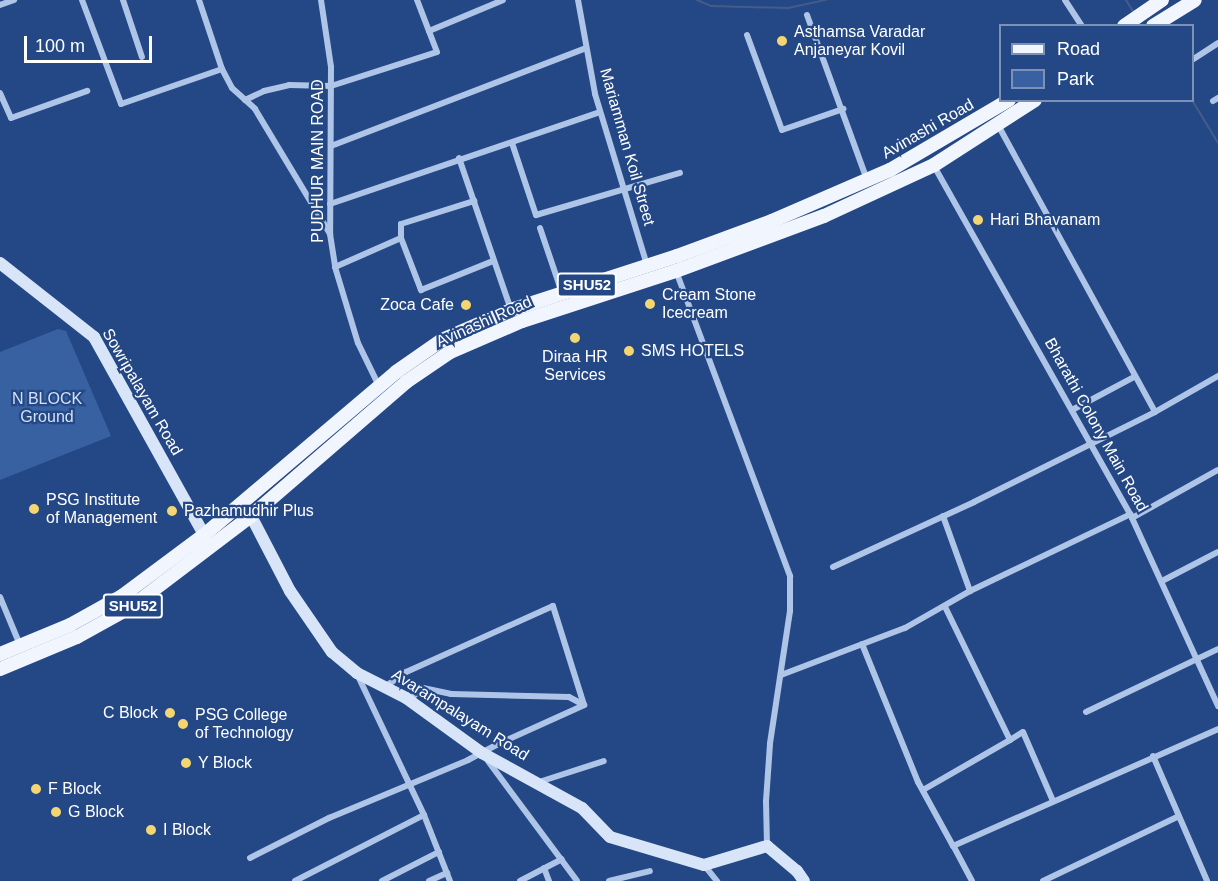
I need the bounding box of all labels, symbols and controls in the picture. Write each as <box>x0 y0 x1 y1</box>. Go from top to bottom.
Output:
place label: Asthamsa Varadar Anjaneyar Kovil <box>794 22 925 60</box>
scale bar <box>27 24 154 62</box>
legend <box>999 24 1194 102</box>
marker: Asthamsa Varadar Anjaneyar Kovil <box>775 34 789 48</box>
text: 100 m <box>35 36 85 56</box>
text: Road <box>1057 39 1100 59</box>
street label: Mariamman Koil Street <box>595 66 659 228</box>
text: Park <box>1057 69 1094 89</box>
street label: PUDHUR MAIN ROAD <box>308 79 328 243</box>
street label: Avinashi Road <box>879 95 977 163</box>
place label: Hari Bhavanam <box>990 210 1100 230</box>
marker: Hari Bhavanam <box>971 213 985 227</box>
road number: SHU52 <box>556 273 618 297</box>
place label: Cream Stone Icecream <box>662 285 756 323</box>
street label: Avinashi Road <box>433 292 535 352</box>
place label: Zoca Cafe <box>380 295 454 315</box>
marker: Cream Stone Icecream <box>643 297 657 311</box>
marker: Zoca Cafe <box>459 298 473 312</box>
street label: Sowripalayam Road <box>98 325 186 459</box>
marker: Diraa HR Services <box>568 331 582 345</box>
street label: Bharathi Colony Main Road <box>1040 335 1152 515</box>
place label: SMS HOTELS <box>641 341 744 361</box>
marker: SMS HOTELS <box>622 344 636 358</box>
place label: Diraa HR Services <box>542 347 608 385</box>
park label: N BLOCK Ground <box>12 389 82 427</box>
place label: PSG Institute of Management <box>46 490 157 528</box>
place label: Pazhamudhir Plus <box>184 501 314 521</box>
marker: PSG Institute of Management <box>27 502 41 516</box>
marker: Pazhamudhir Plus <box>165 504 179 518</box>
road number: SHU52 <box>102 594 164 618</box>
street label: Avarampalayam Road <box>388 665 532 765</box>
place label: C Block <box>103 703 158 723</box>
place label: PSG College of Technology <box>195 705 294 743</box>
marker: C Block <box>163 706 177 720</box>
marker: PSG College of Technology <box>176 717 190 731</box>
place label: Y Block <box>198 753 252 773</box>
marker: Y Block <box>179 756 193 770</box>
place label: F Block <box>48 779 101 799</box>
marker: F Block <box>29 782 43 796</box>
place label: G Block <box>68 802 124 822</box>
marker: G Block <box>49 805 63 819</box>
place label: I Block <box>163 820 211 840</box>
marker: I Block <box>144 823 158 837</box>

